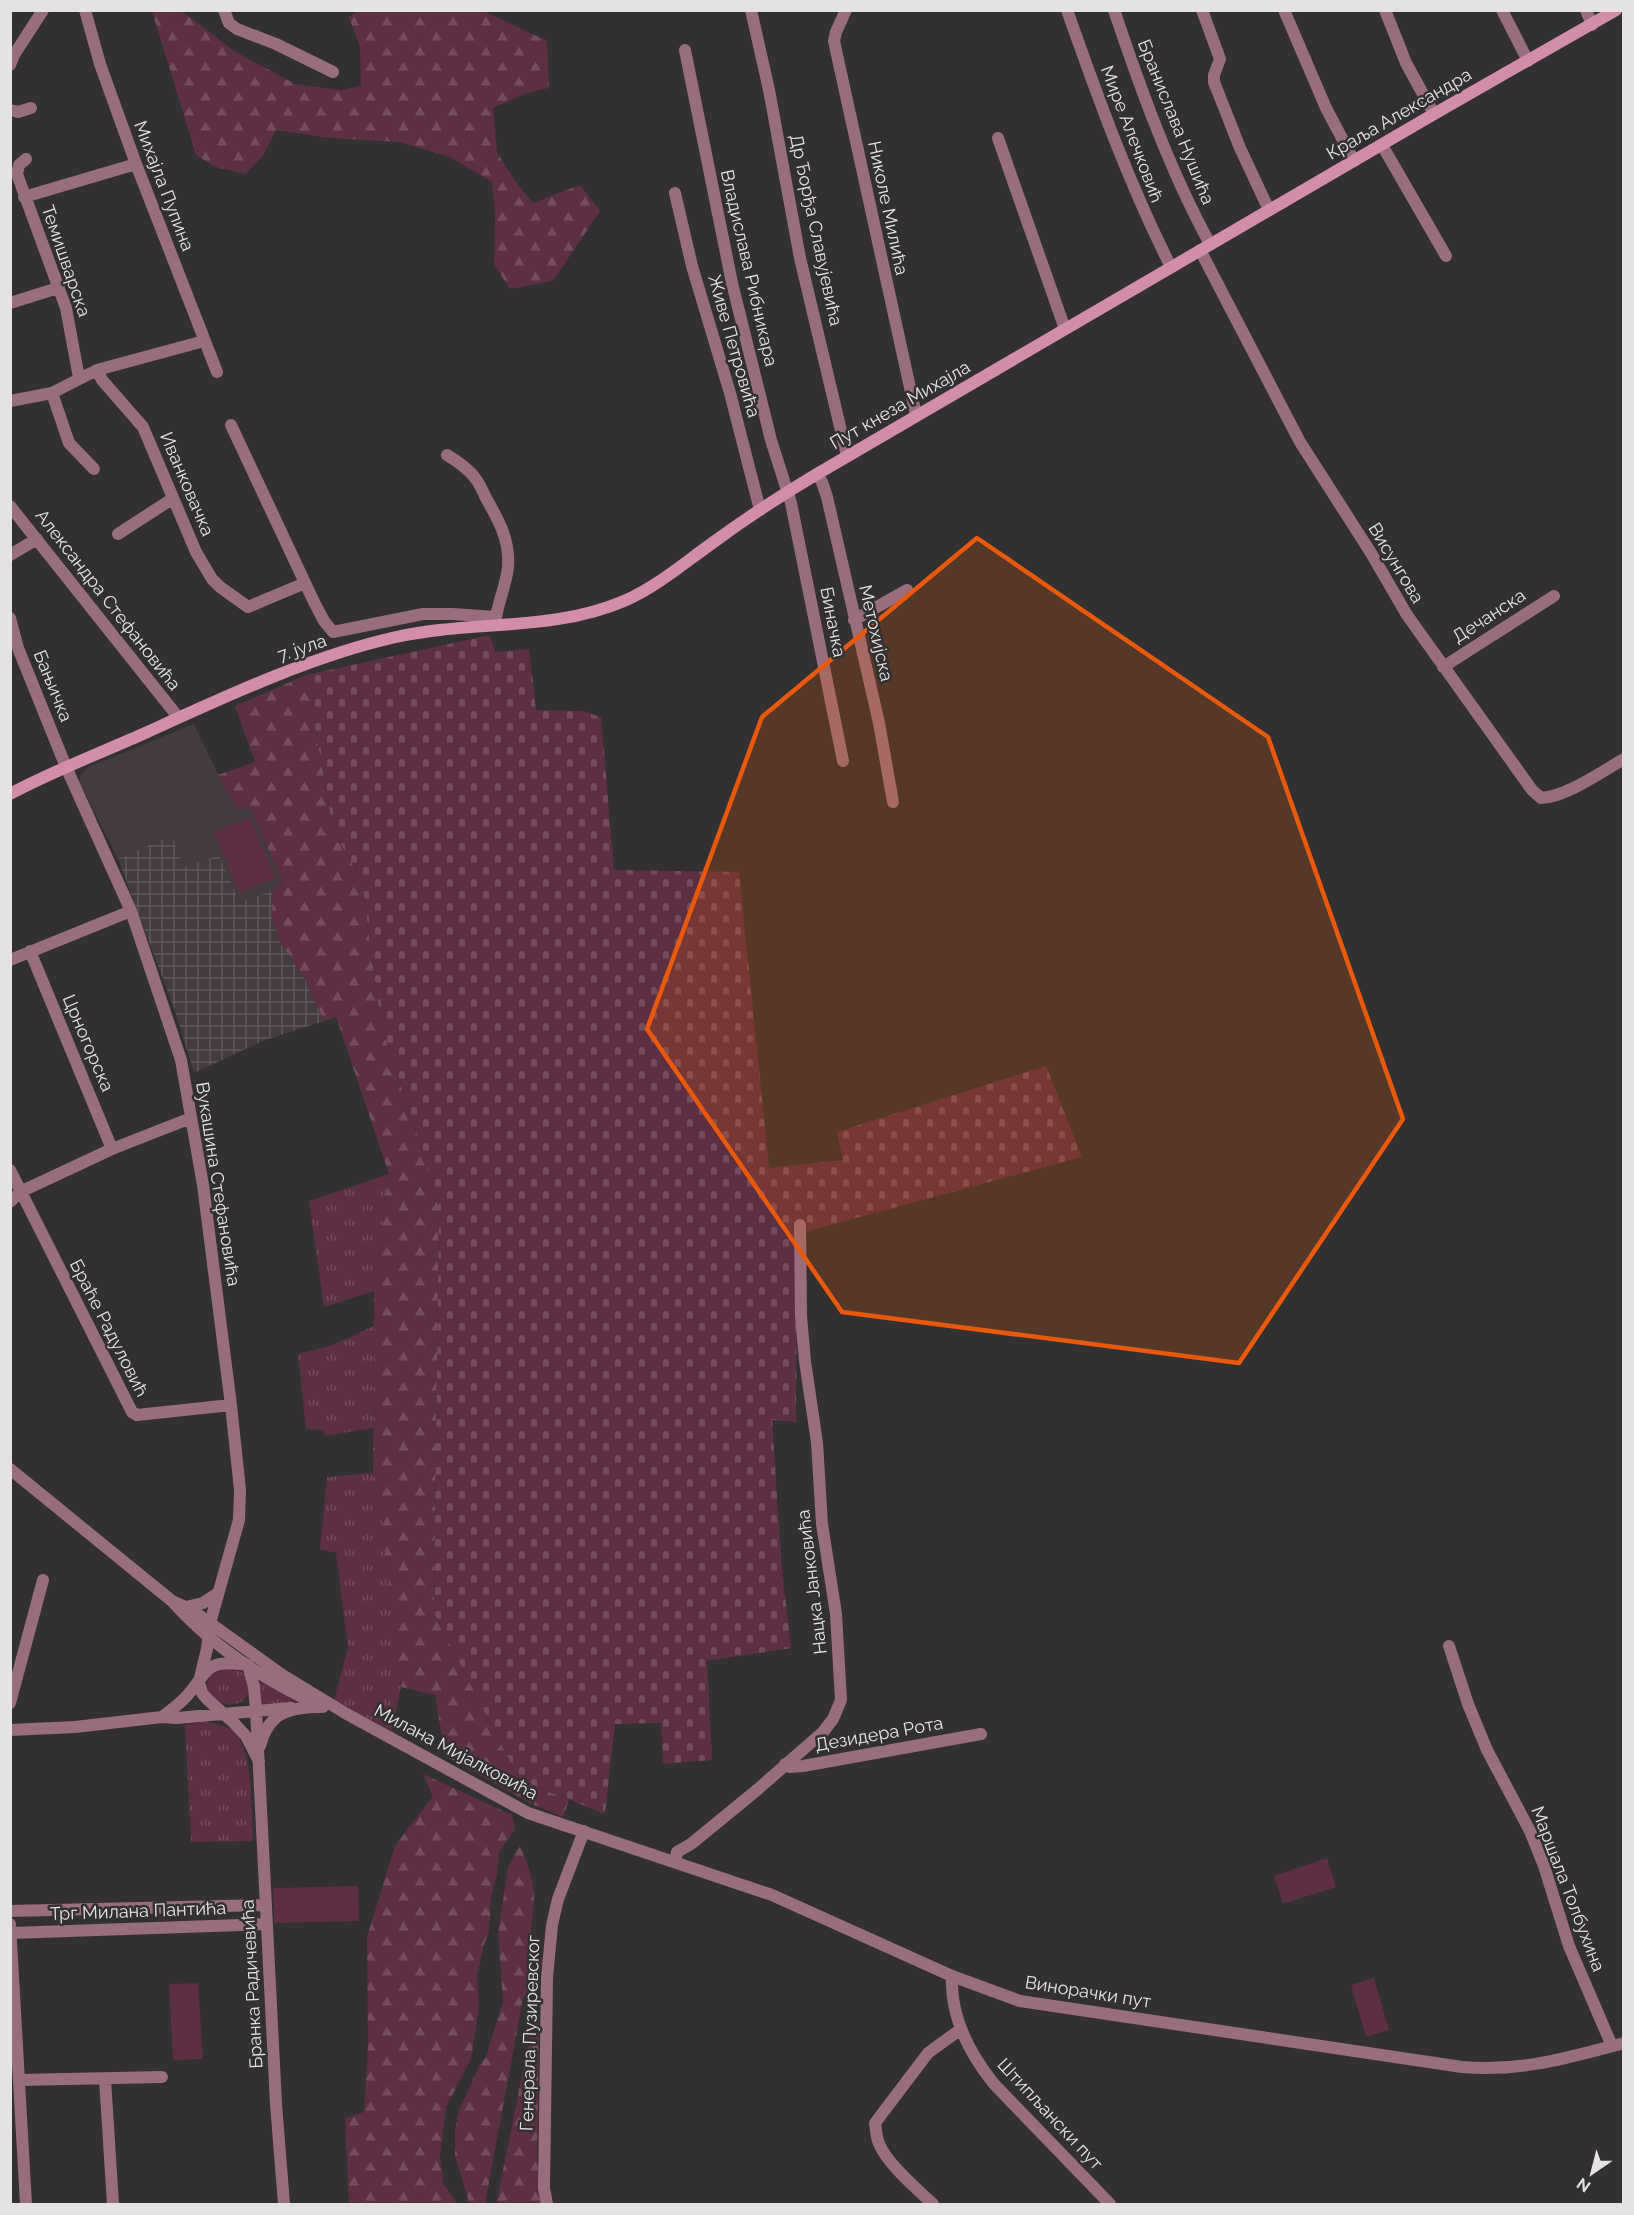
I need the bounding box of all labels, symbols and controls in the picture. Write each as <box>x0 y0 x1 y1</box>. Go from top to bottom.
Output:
street label: Бранислава Нушића <box>1134 36 1219 207</box>
street label: Мире Алечковић <box>1097 62 1168 205</box>
street label: Краља Александра <box>1322 63 1475 164</box>
street label: Михајла Пупина <box>130 118 199 254</box>
street label: Др Ђорђа Славујевића <box>786 132 847 328</box>
street label: Николе Милића <box>864 139 913 277</box>
street label: Владислава Рибникара <box>717 168 782 368</box>
street label: Темишварска <box>38 202 95 319</box>
street label: Живе Петровића <box>704 272 765 420</box>
street label: Пут кнеза Михајла <box>826 356 974 453</box>
street label: Иванковачка <box>156 429 219 539</box>
street label: Александра Стефановића <box>31 505 186 694</box>
street label: Висунгова <box>1364 519 1429 607</box>
street label: Метохијска <box>855 583 898 683</box>
street label: Дечанска <box>1448 584 1529 647</box>
street label: Биначка <box>816 585 851 659</box>
street label: 7. јула <box>275 629 329 666</box>
street label: Бањичка <box>30 647 77 725</box>
street label: Црногорска <box>59 991 118 1095</box>
street label: Вукашина Стефановића <box>192 1080 245 1288</box>
street label: Браће Радуловић <box>66 1256 153 1400</box>
street label: Нацка Јанковића <box>792 1508 831 1656</box>
street label: Милана Мијалковића <box>371 1700 542 1804</box>
street label: Дезидера Рота <box>813 1712 945 1755</box>
street label: Маршала Толбухина <box>1527 1803 1610 1974</box>
street label: Трг Милана Пантића <box>49 1897 227 1924</box>
street label: Бранка Радичевића <box>237 1899 266 2069</box>
street label: Генерала Пузиревског <box>516 1935 543 2131</box>
street label: Винорачки пут <box>1024 1971 1153 2012</box>
street label: Штипљански пут <box>993 2054 1108 2174</box>
north arrow <box>1562 2143 1622 2203</box>
text: N <box>1573 2174 1594 2196</box>

